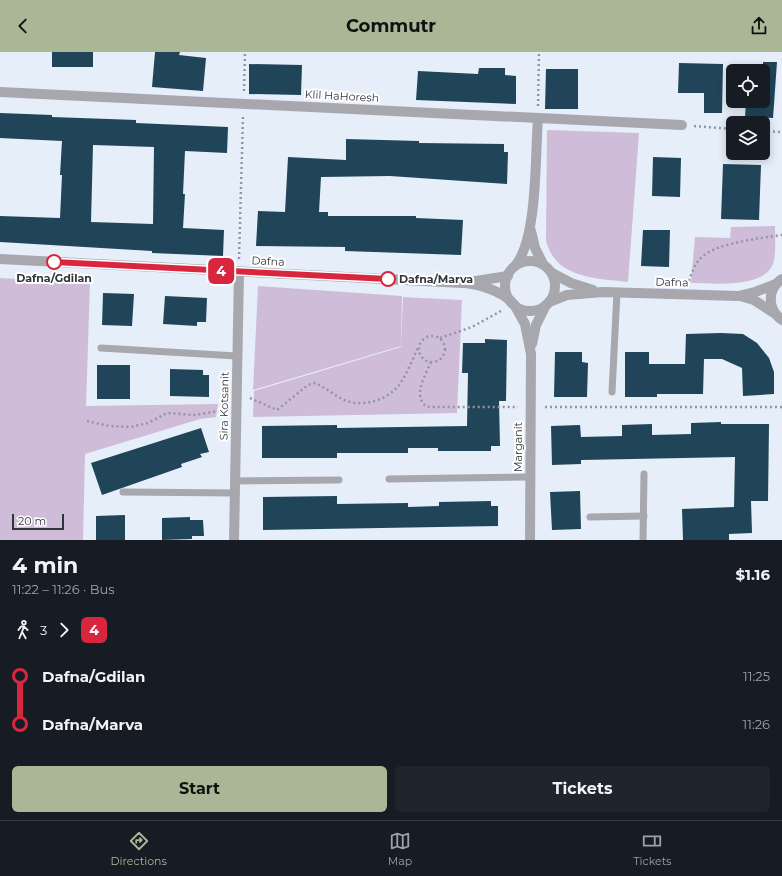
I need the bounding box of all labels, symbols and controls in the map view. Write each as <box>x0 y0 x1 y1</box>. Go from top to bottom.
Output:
icon: back <box>12 15 34 37</box>
text: Commutr <box>346 15 436 37</box>
icon: share <box>748 15 770 37</box>
map controls <box>726 64 770 160</box>
button: locate <box>726 64 770 108</box>
street label: Klil HaHoresh <box>304 87 380 105</box>
button: layers <box>726 116 770 160</box>
street label: Dafna <box>251 253 285 269</box>
marker: Dafna/Gdilan <box>46 254 62 270</box>
line badge: 4 <box>208 258 234 284</box>
text: 4 <box>216 262 226 280</box>
place label: Dafna/Gdilan <box>16 271 92 285</box>
marker: Dafna/Marva <box>380 271 396 287</box>
place label: Dafna/Marva <box>399 272 473 286</box>
street label: Dafna <box>655 274 689 290</box>
street label: Sira Kotsanit <box>216 371 232 440</box>
street label: Marganit <box>511 421 525 472</box>
scale bar <box>12 512 64 531</box>
text: 20 m <box>18 514 46 528</box>
text: 4 min <box>12 552 78 579</box>
text: $1.16 <box>736 565 770 584</box>
text: 11:22 – 11:26 · Bus <box>12 581 115 597</box>
icon: walk <box>12 619 34 641</box>
icon: forward <box>53 619 75 641</box>
text: 4 <box>89 621 99 639</box>
text: 3 <box>40 622 47 638</box>
text: Dafna/Gdilan <box>42 667 145 686</box>
text: 11:25 <box>743 668 770 684</box>
text: Dafna/Marva <box>42 715 143 734</box>
text: 11:26 <box>743 716 770 732</box>
button: Start <box>12 766 387 812</box>
button: Tickets <box>395 766 770 812</box>
tab: Directions <box>110 830 167 868</box>
tab: Map <box>388 830 412 868</box>
tab: Tickets <box>633 830 671 868</box>

